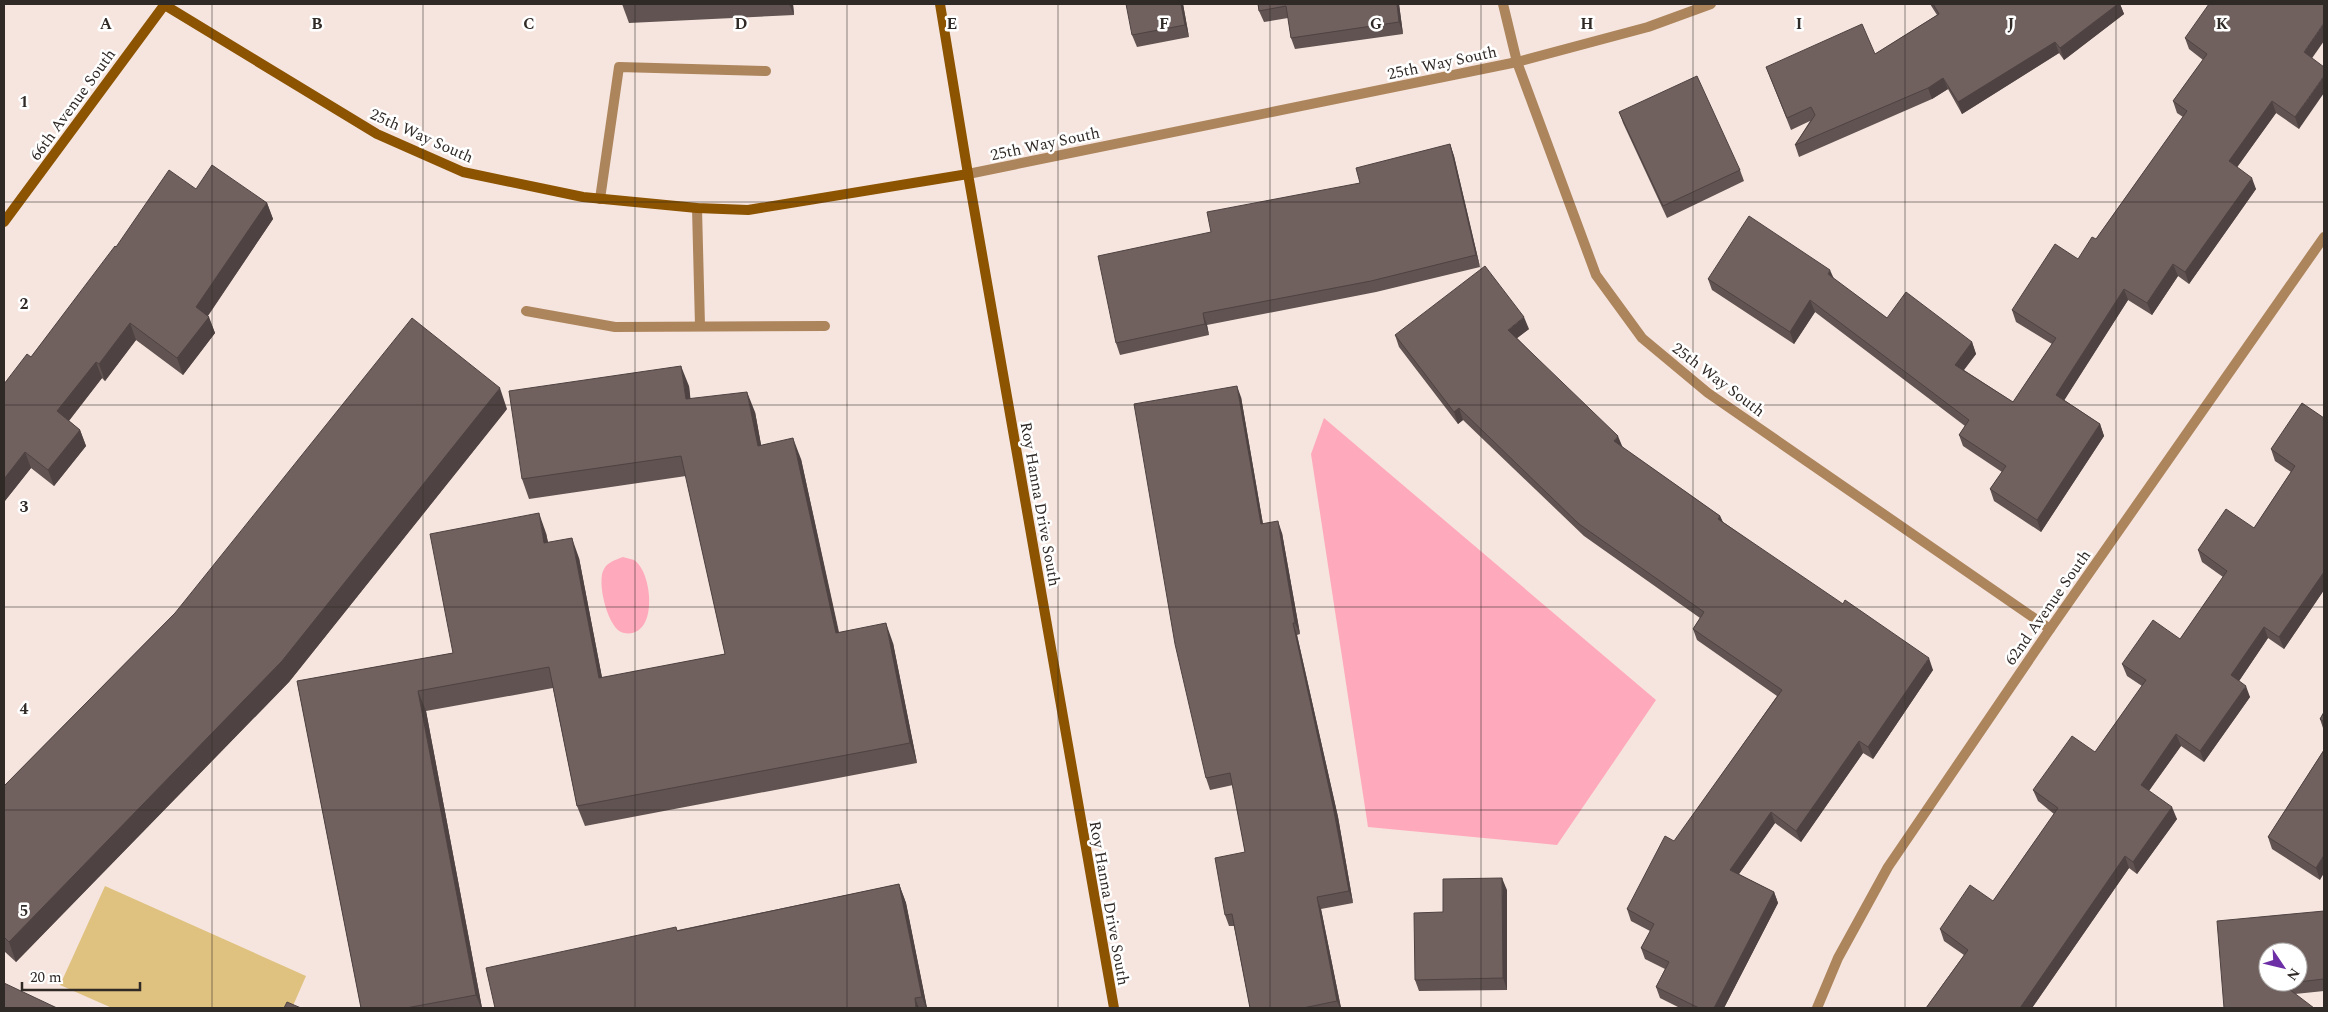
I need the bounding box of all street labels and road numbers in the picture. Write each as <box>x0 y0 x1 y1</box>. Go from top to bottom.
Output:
street label: 25th Way South <box>1385 40 1499 86</box>
street label: 66th Avenue South <box>24 44 122 166</box>
street label: 25th Way South <box>366 102 477 169</box>
street label: 25th Way South <box>988 121 1102 167</box>
street label: 25th Way South <box>1667 337 1770 423</box>
street label: Roy Hanna Drive South <box>1014 420 1066 588</box>
street label: 62nd Avenue South <box>1999 545 2097 670</box>
street label: Roy Hanna Drive South <box>1083 819 1135 987</box>

